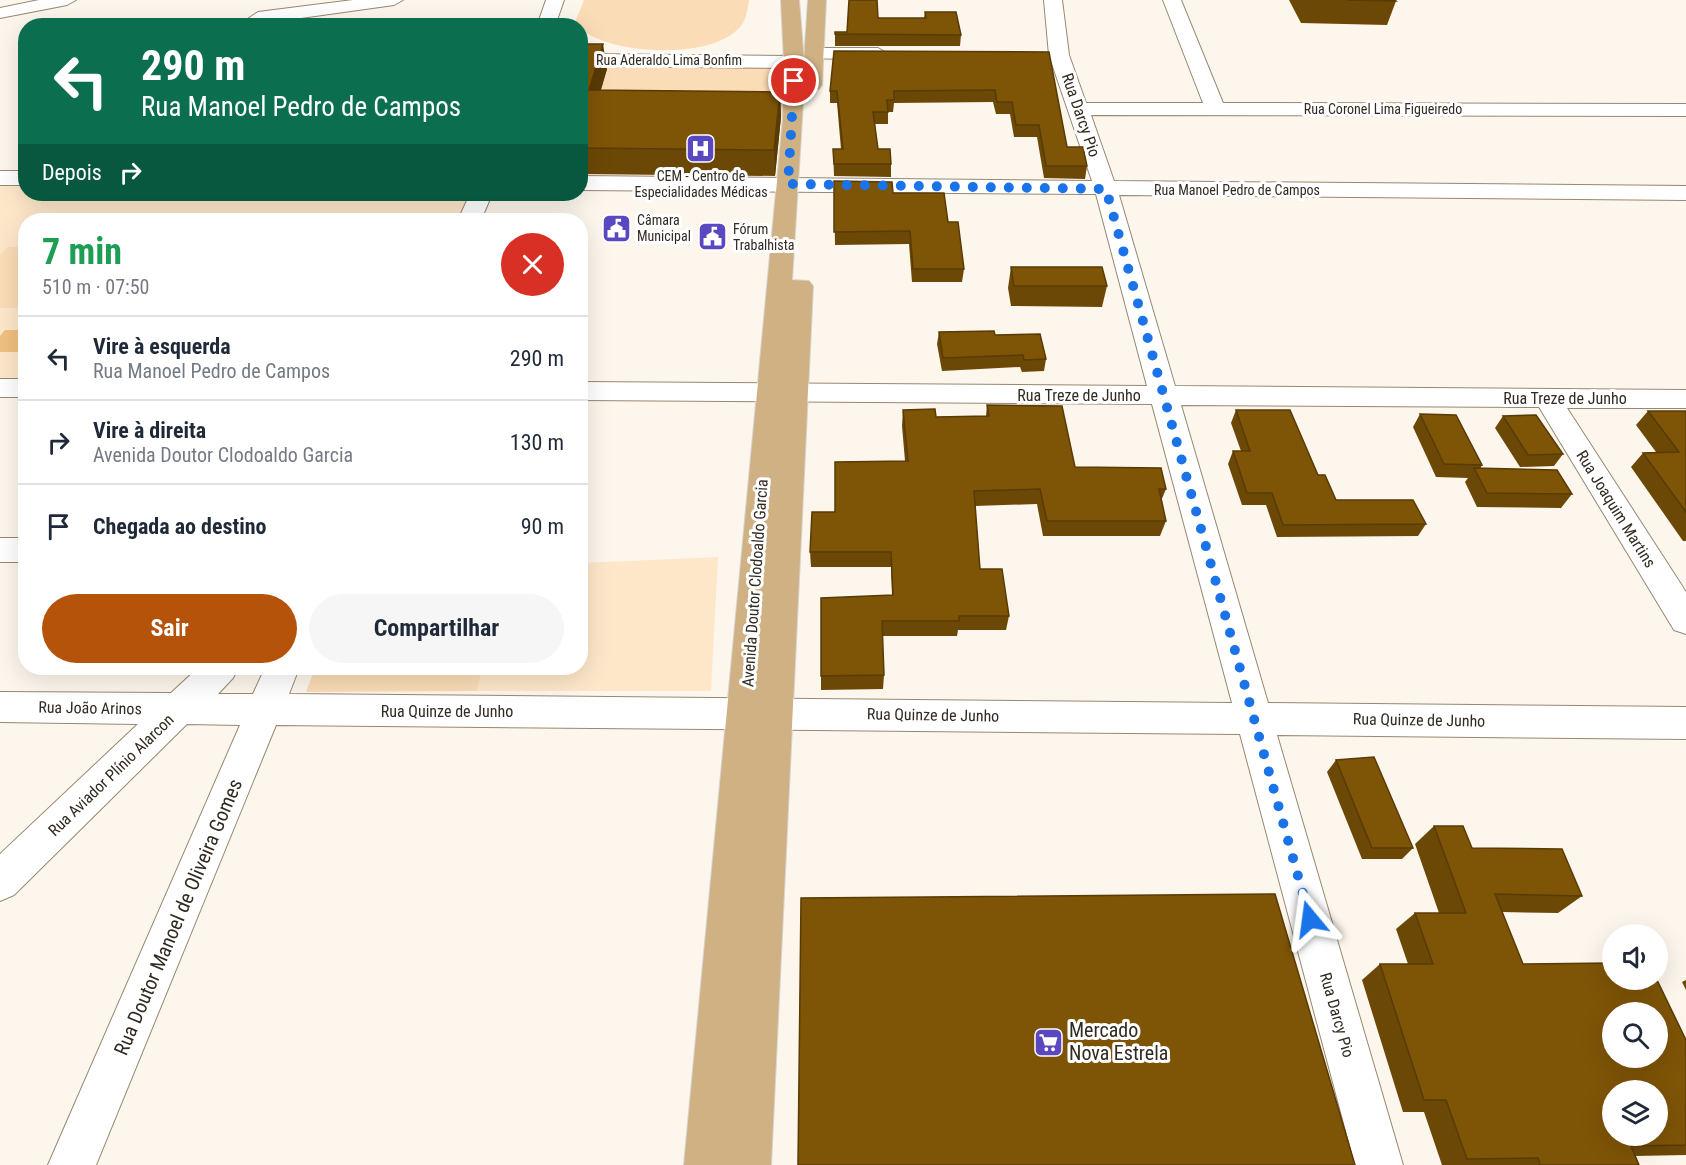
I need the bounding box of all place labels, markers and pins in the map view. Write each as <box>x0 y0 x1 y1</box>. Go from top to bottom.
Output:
pin <box>768 55 819 106</box>
hospital icon: CEM - Centro de Especialidades Médicas <box>685 133 717 165</box>
place label: CEM - Centro de Especialidades Médicas <box>634 168 768 200</box>
public building icon: Câmara Municipal <box>600 212 632 244</box>
place label: Câmara Municipal <box>637 212 691 244</box>
public building icon: Fórum Trabalhista <box>696 221 728 253</box>
place label: Fórum Trabalhista <box>733 221 795 253</box>
place label: Mercado Nova Estrela <box>1069 1018 1168 1065</box>
supermarket icon: Mercado Nova Estrela <box>1032 1026 1064 1058</box>

